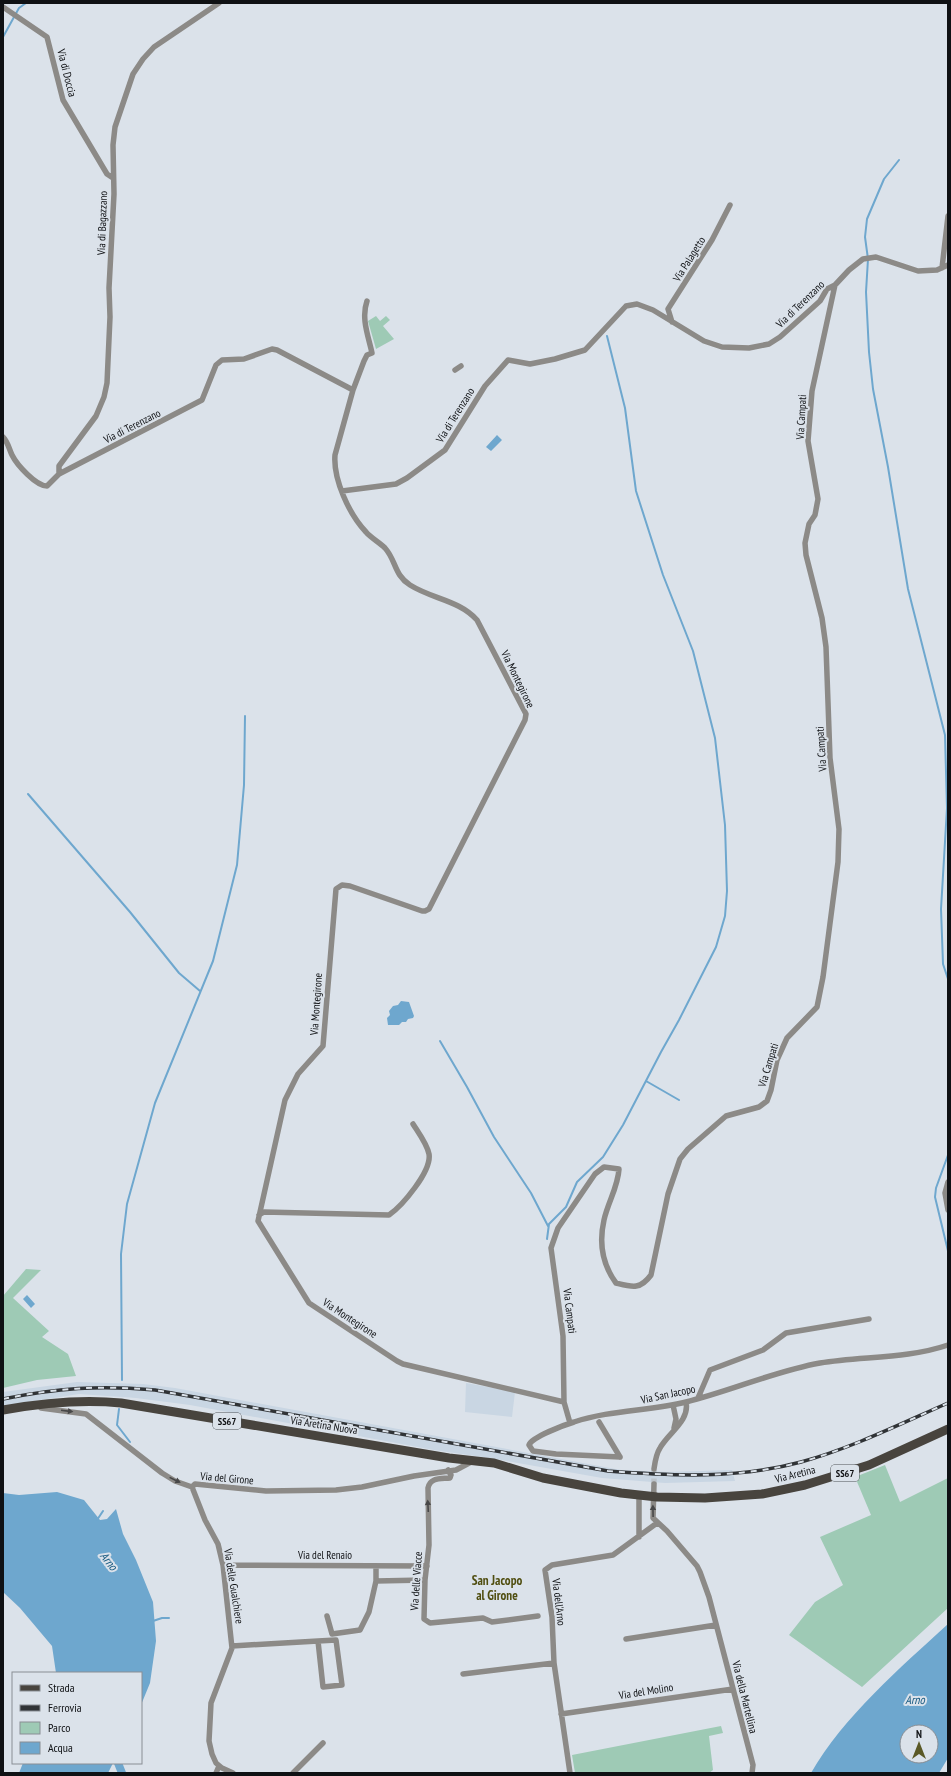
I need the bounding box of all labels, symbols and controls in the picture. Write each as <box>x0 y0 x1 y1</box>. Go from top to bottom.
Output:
street label: Via di Doccia <box>54 47 80 98</box>
street label: Via di Bagazzano <box>94 190 110 256</box>
street label: Via Palagetto <box>669 234 708 285</box>
street label: Via di Terenzano <box>772 277 827 331</box>
street label: Via di Terenzano <box>432 385 478 446</box>
street label: Via Campati <box>793 394 809 441</box>
street label: Via di Terenzano <box>100 406 163 447</box>
street label: Via Montegirone <box>498 647 538 711</box>
street label: Via Campati <box>812 726 830 773</box>
street label: Via Montegirone <box>307 972 325 1037</box>
street label: Via Campati <box>754 1041 781 1090</box>
street label: Via Campati <box>560 1287 580 1334</box>
street label: Via Montegirone <box>319 1295 380 1341</box>
street label: Via San Jacopo <box>638 1381 697 1407</box>
one-way arrow <box>61 1407 73 1414</box>
road number: SS67 <box>213 1413 241 1429</box>
street label: Via Aretina Nuova <box>289 1413 359 1437</box>
street label: Via Aretina <box>772 1462 817 1486</box>
road number: SS67 <box>831 1465 859 1481</box>
street label: Via del Girone <box>199 1469 255 1487</box>
one-way arrow <box>169 1477 180 1483</box>
one-way arrow <box>425 1500 432 1512</box>
one-way arrow <box>650 1504 656 1517</box>
street label: Via delle Gualchiere <box>221 1546 247 1625</box>
street label: Via del Renaio <box>297 1548 352 1562</box>
water label: Arno <box>97 1549 121 1574</box>
street label: Via delle Viacce <box>407 1551 425 1612</box>
district label: San Jacopo al Girone <box>472 1572 522 1604</box>
street label: Via dell'Arno <box>549 1577 569 1627</box>
street label: Via della Martellina <box>729 1658 761 1735</box>
legend <box>12 1672 142 1764</box>
text: Strada <box>48 1680 75 1695</box>
street label: Via del Molino <box>617 1680 674 1702</box>
water label: Arno <box>905 1692 926 1707</box>
text: Ferrovia <box>48 1700 82 1715</box>
text: Parco <box>48 1720 70 1735</box>
north arrow <box>899 1724 939 1764</box>
text: N <box>916 1727 922 1741</box>
text: Acqua <box>48 1740 73 1755</box>

